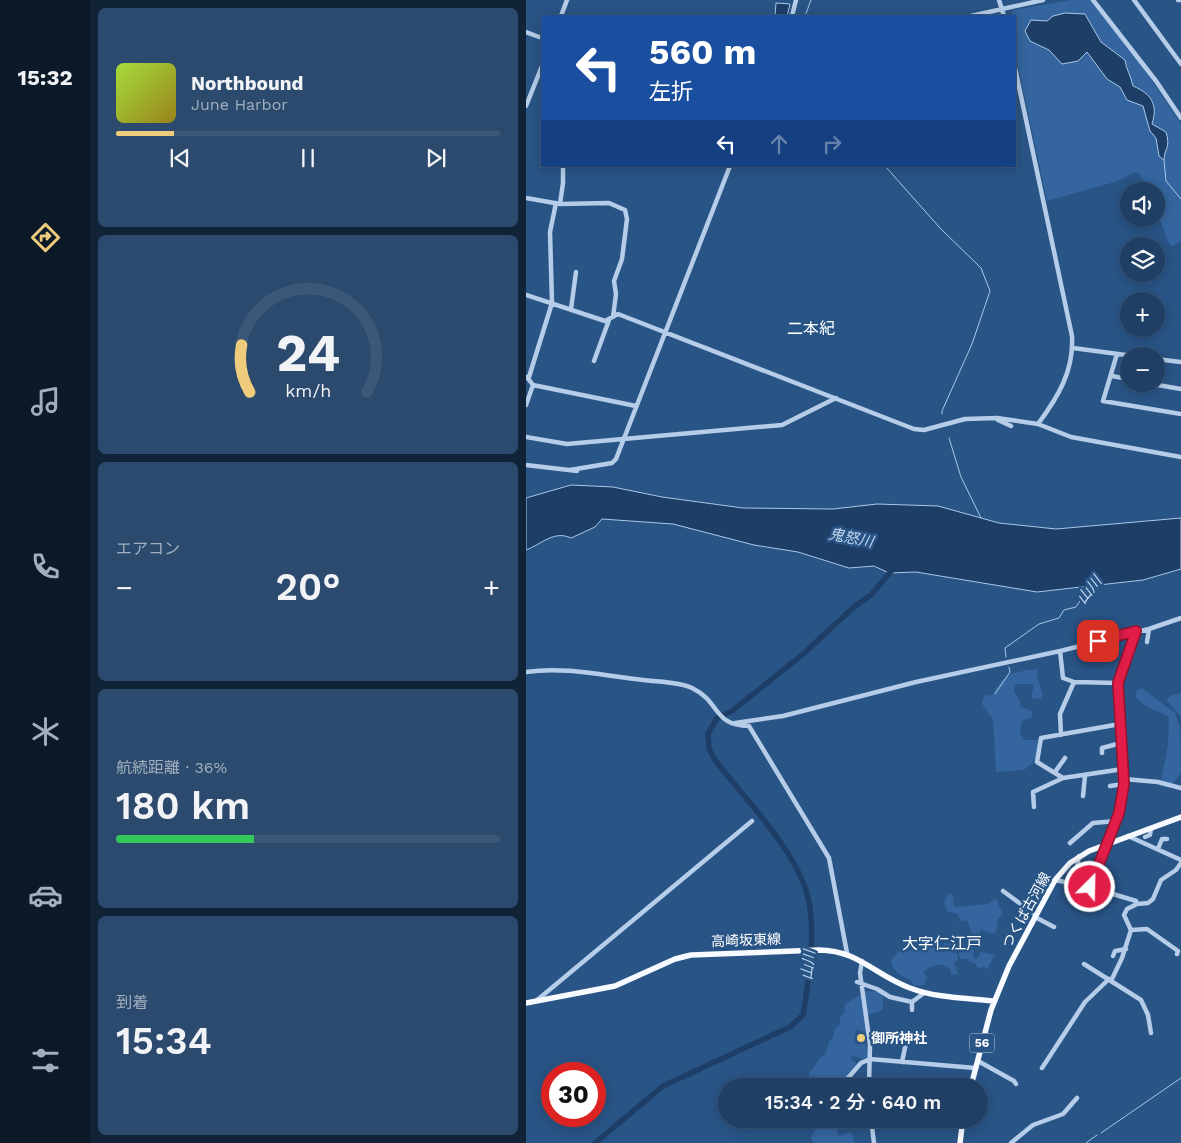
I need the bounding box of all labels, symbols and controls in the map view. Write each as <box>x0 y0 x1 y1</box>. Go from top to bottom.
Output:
text: 560 m <box>649 31 756 73</box>
icon: left <box>566 35 631 100</box>
text: 15:32 <box>17 65 73 90</box>
text: Northbound <box>191 72 303 95</box>
text: 左折 <box>649 79 693 104</box>
text: June Harbor <box>191 95 288 114</box>
icon: left <box>712 130 740 158</box>
icon: ahead <box>765 130 793 158</box>
icon: right <box>818 130 846 158</box>
icon: previous <box>166 144 194 172</box>
icon: pause <box>294 144 322 172</box>
icon: next <box>422 144 450 172</box>
map controls <box>1120 182 1165 392</box>
button: sound <box>1120 182 1165 227</box>
icon: directions <box>28 220 63 255</box>
button: layers <box>1120 237 1165 282</box>
button: + <box>1120 292 1165 337</box>
district label: 二本紀 <box>787 319 835 338</box>
text: 24 <box>276 323 340 384</box>
button: − <box>1120 347 1165 392</box>
text: km/h <box>285 380 331 401</box>
icon: music <box>28 384 63 419</box>
water label: 鬼怒川 <box>827 525 877 552</box>
text: エアコン <box>116 539 180 558</box>
icon: phone <box>28 549 63 584</box>
text: 20° <box>276 565 340 609</box>
text: − <box>116 571 133 604</box>
text: + <box>483 571 500 604</box>
water label: 山川 <box>1073 571 1107 607</box>
pin <box>1077 620 1119 662</box>
icon: arrive <box>1084 627 1112 655</box>
icon: climate <box>28 714 63 749</box>
text: 航続距離 · 36% <box>116 758 227 777</box>
text: 180 km <box>116 784 250 828</box>
position arrow <box>1063 860 1115 912</box>
street label: つくば古河線 <box>999 869 1053 951</box>
icon: car <box>28 878 63 913</box>
street label: 高崎坂東線 <box>711 931 781 949</box>
district label: 大字仁江戸 <box>902 934 982 953</box>
water label: 山川 <box>797 947 819 981</box>
text: 到着 <box>116 993 148 1012</box>
text: 15:34 <box>116 1019 212 1063</box>
place label: 御所神社 <box>871 1030 927 1046</box>
marker: 御所神社 <box>855 1032 867 1044</box>
road number: 56 <box>970 1034 994 1052</box>
icon: filters <box>28 1043 63 1078</box>
speed limit sign: 30 <box>541 1062 606 1127</box>
text: 15:34 · 2 分 · 640 m <box>765 1091 941 1114</box>

